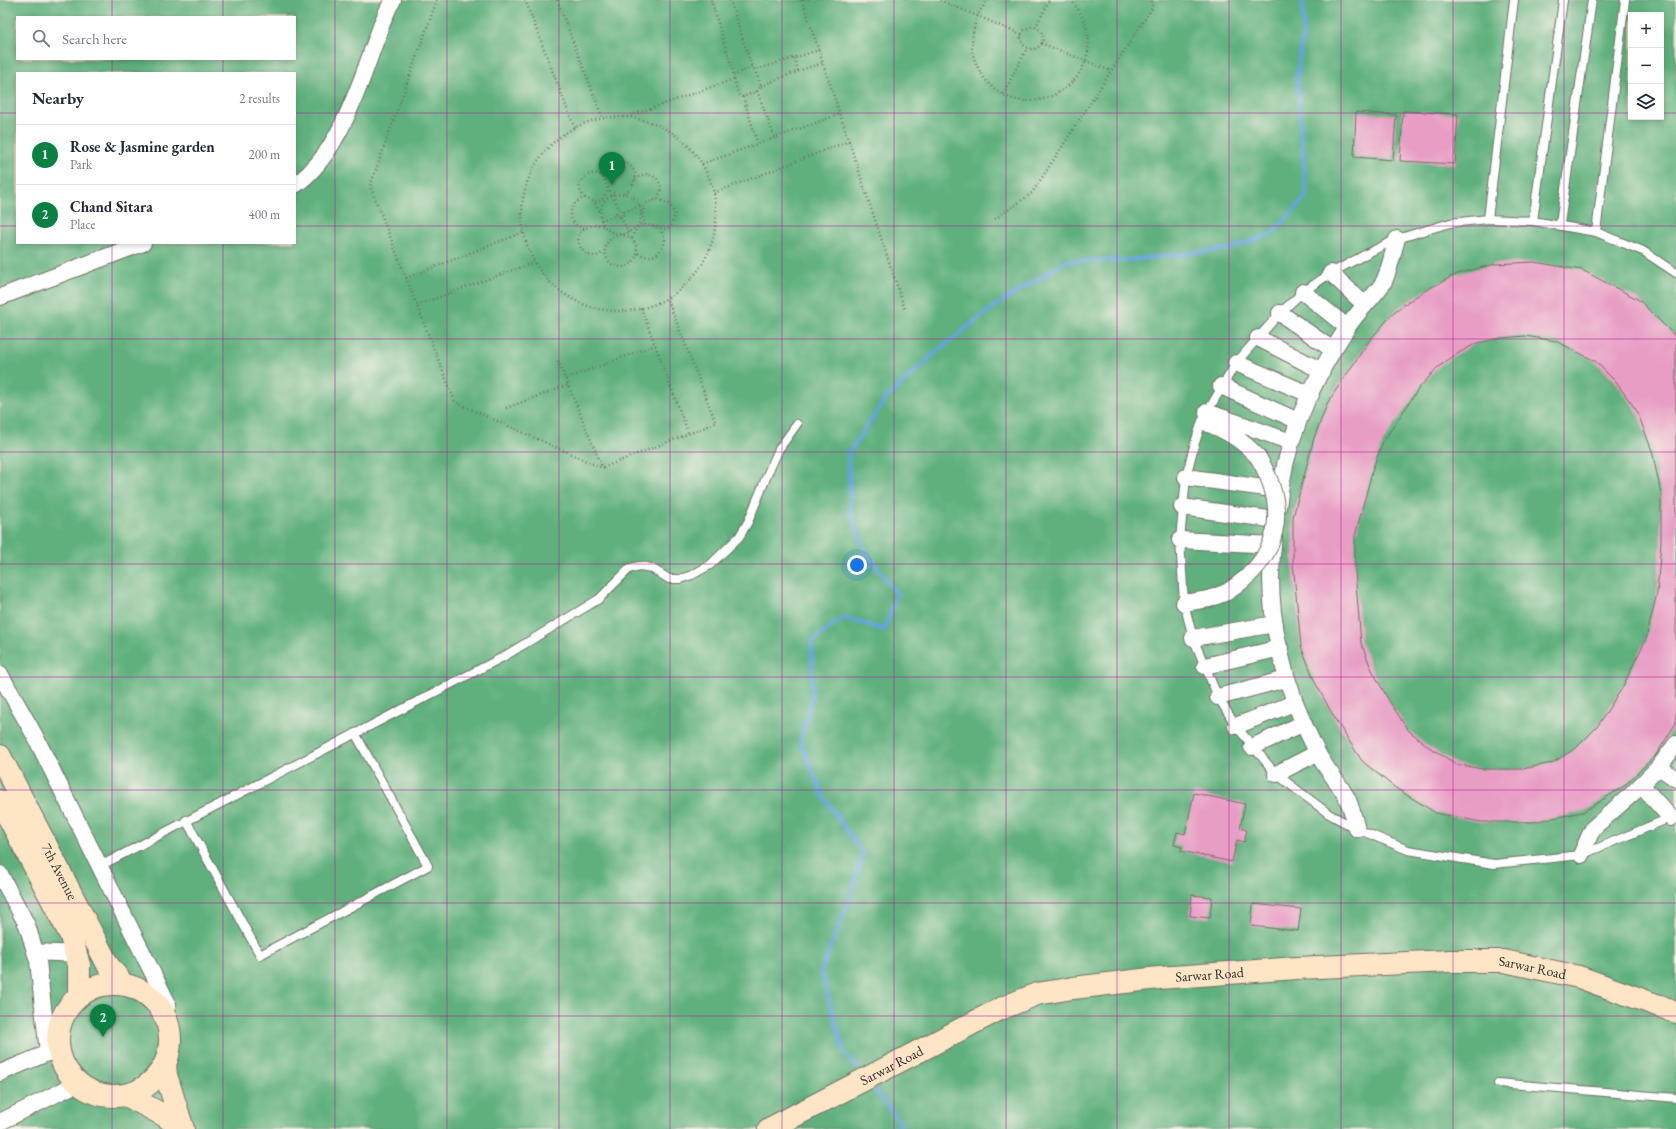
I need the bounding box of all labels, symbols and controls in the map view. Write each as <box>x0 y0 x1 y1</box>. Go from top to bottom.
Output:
map controls <box>1628 12 1664 120</box>
button: + <box>1628 12 1664 48</box>
search box <box>16 16 296 60</box>
icon: search <box>30 27 52 49</box>
text: Search here <box>62 29 127 48</box>
button: − <box>1628 48 1664 84</box>
button: layers <box>1628 84 1664 120</box>
text: Nearby <box>32 87 84 109</box>
text: 2 results <box>239 90 280 107</box>
text: Rose & Jasmine garden <box>70 137 215 156</box>
text: 1 <box>42 146 48 163</box>
text: 200 m <box>249 146 280 163</box>
pin: 1 <box>599 152 625 185</box>
text: Park <box>70 156 92 173</box>
text: Chand Sitara <box>70 197 153 216</box>
text: 2 <box>42 206 48 223</box>
text: 400 m <box>249 206 280 223</box>
text: Place <box>70 216 96 233</box>
your location <box>847 555 867 575</box>
street label: 7th Avenue <box>38 840 82 903</box>
street label: Sarwar Road <box>1499 952 1569 983</box>
street label: Sarwar Road <box>1175 963 1245 986</box>
pin: 2 <box>90 1004 116 1037</box>
street label: Sarwar Road <box>857 1041 927 1089</box>

